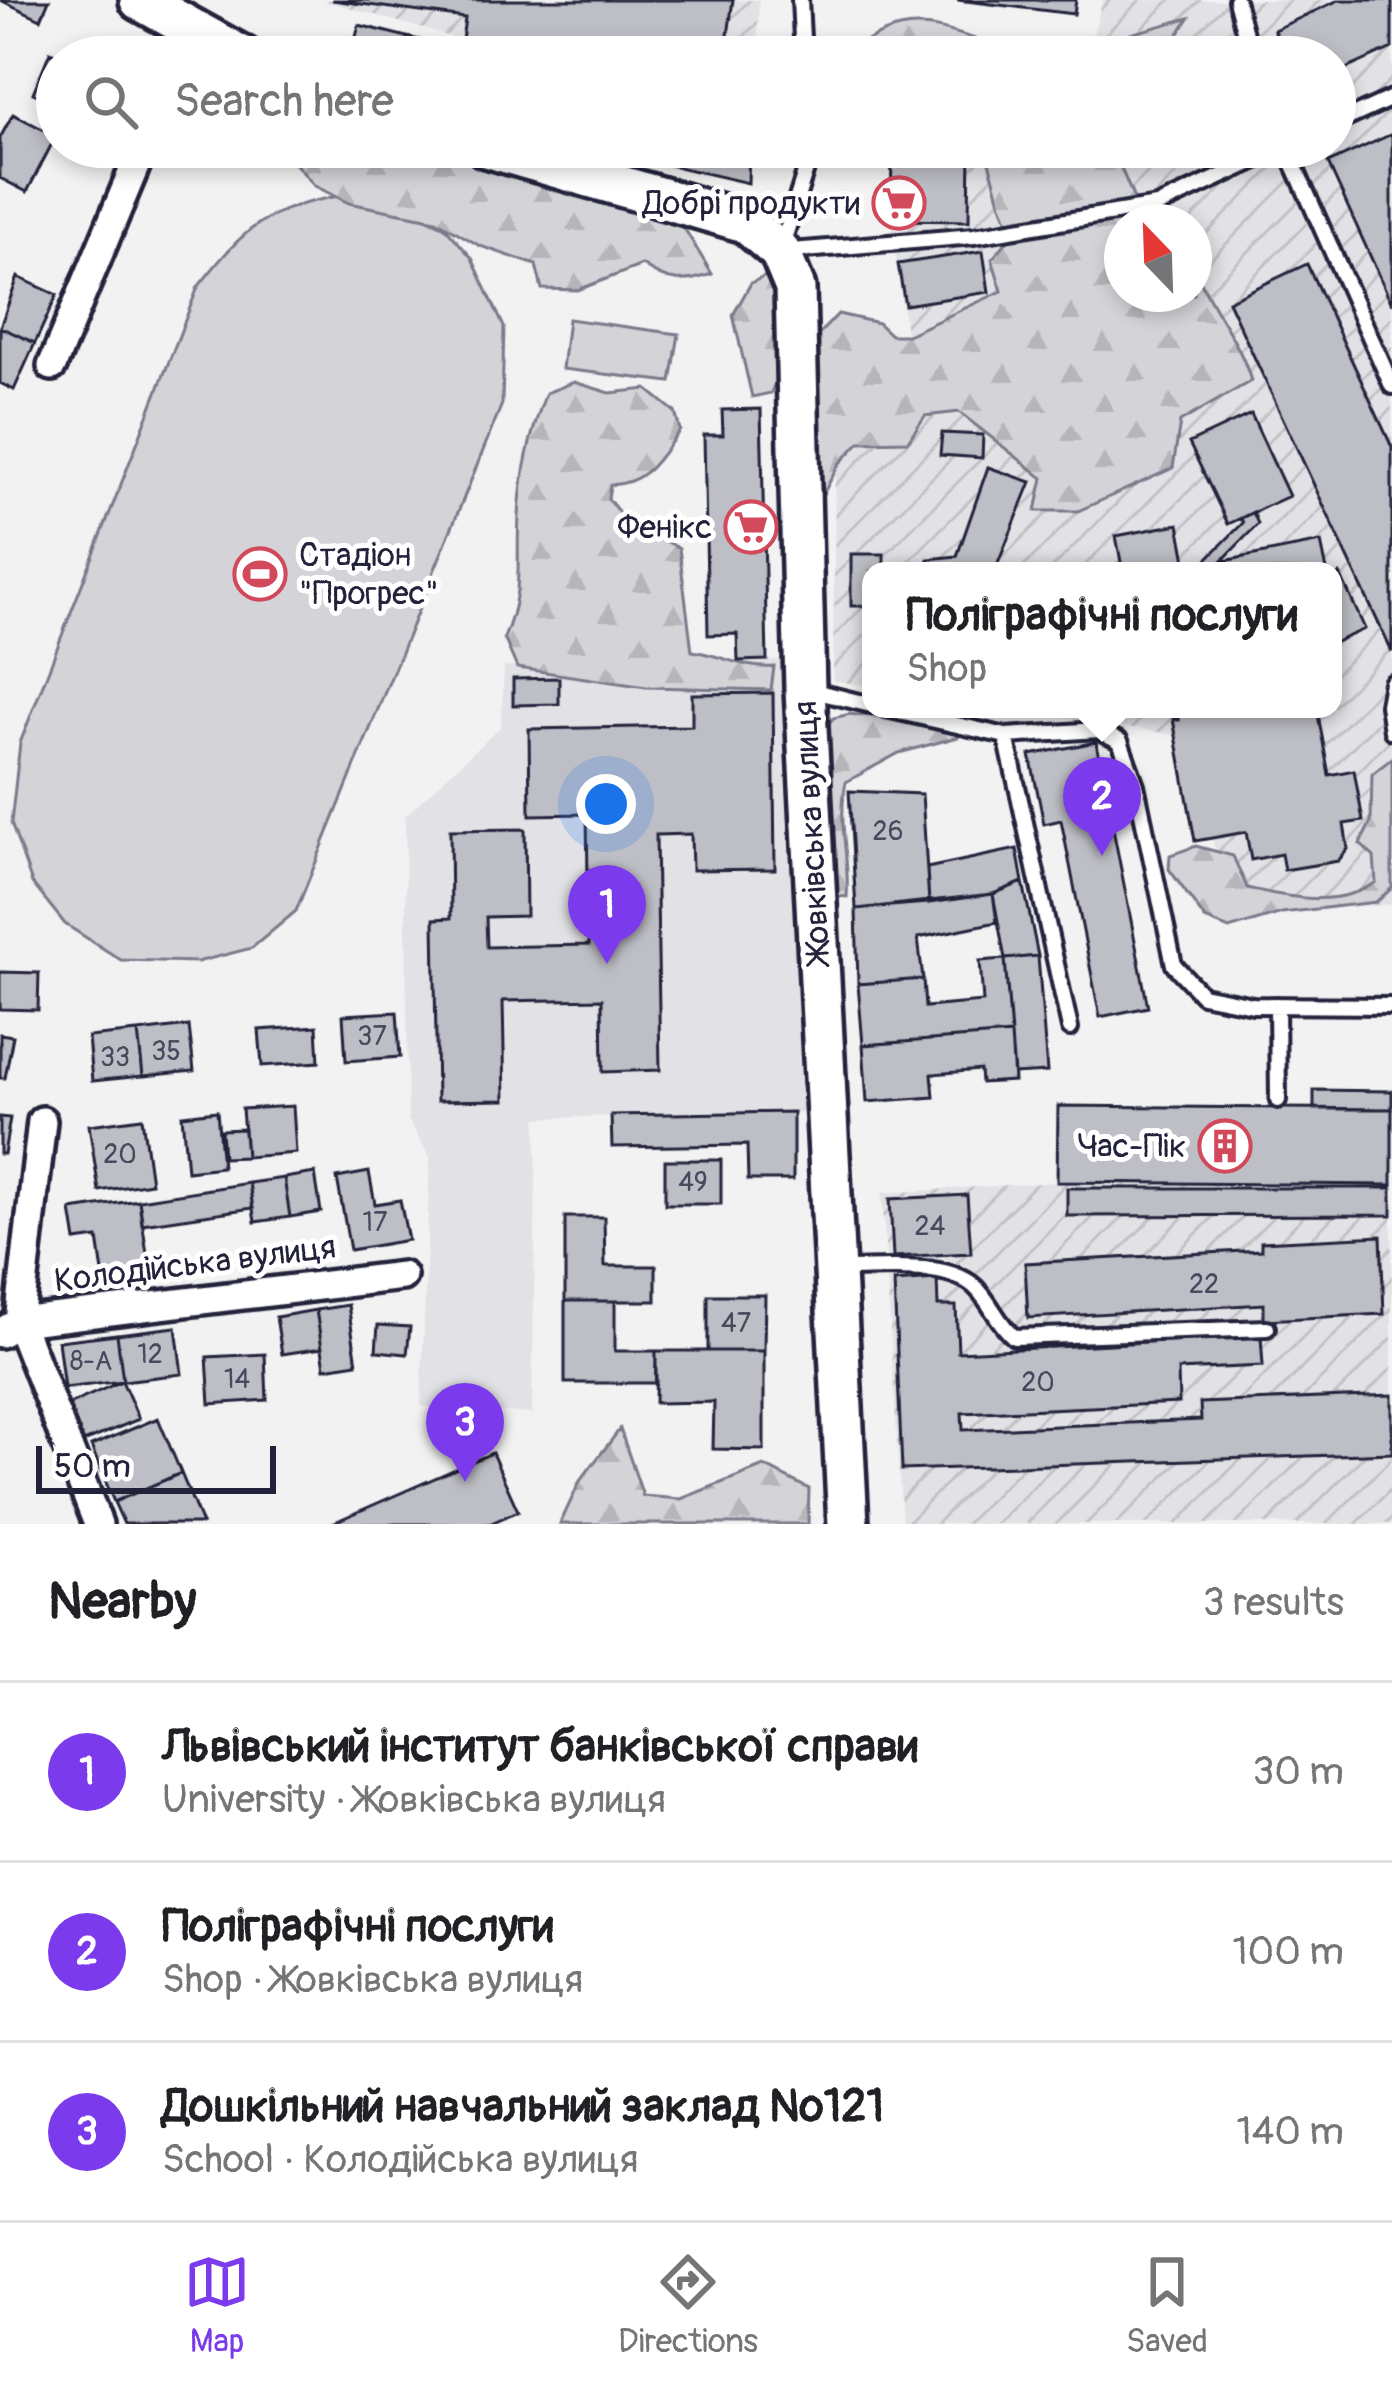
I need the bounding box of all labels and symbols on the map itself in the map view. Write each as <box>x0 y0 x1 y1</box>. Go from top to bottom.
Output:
supermarket icon: Добрі продукти <box>871 175 927 231</box>
place label: Добрі продукти <box>642 183 860 224</box>
north arrow <box>1104 204 1212 312</box>
supermarket icon: Фенікс <box>723 499 779 555</box>
place label: Фенікс <box>617 507 712 548</box>
place label: Стадіон "Прогрес" <box>299 535 439 614</box>
sports icon: Стадіон "Прогрес" <box>232 546 288 602</box>
street label: Жовківська вулиця <box>785 700 840 969</box>
pin: 2 <box>1063 757 1141 856</box>
your location <box>576 774 636 834</box>
house number: 26 <box>873 815 903 848</box>
pin: 1 <box>568 865 646 964</box>
house number: 37 <box>357 1020 387 1053</box>
house number: 35 <box>151 1035 181 1068</box>
house number: 33 <box>100 1041 130 1074</box>
building icon: Час-Пік <box>1197 1118 1253 1174</box>
place label: Час-Пік <box>1077 1126 1186 1167</box>
house number: 20 <box>103 1138 137 1171</box>
house number: 49 <box>678 1166 708 1199</box>
house number: 17 <box>363 1206 387 1239</box>
house number: 24 <box>915 1210 946 1243</box>
street label: Колодійська вулиця <box>52 1226 338 1302</box>
house number: 22 <box>1189 1268 1219 1301</box>
house number: 47 <box>721 1307 751 1340</box>
house number: 12 <box>137 1338 163 1371</box>
house number: 8-А <box>70 1345 112 1378</box>
house number: 14 <box>224 1363 250 1396</box>
house number: 20 <box>1021 1366 1055 1399</box>
pin: 3 <box>426 1383 504 1482</box>
scale bar <box>36 1440 276 1493</box>

